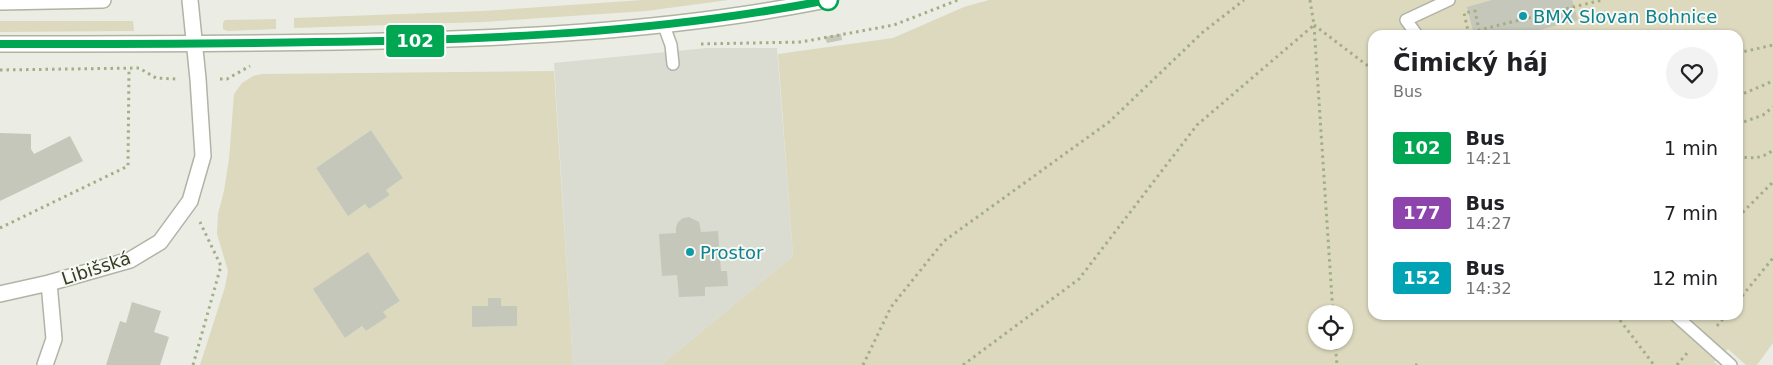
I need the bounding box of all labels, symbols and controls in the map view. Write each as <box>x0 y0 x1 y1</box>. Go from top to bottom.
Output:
unlabelled marker <box>817 0 839 11</box>
place label: BMX Slovan Bohnice <box>1533 6 1717 27</box>
marker: BMX Slovan Bohnice <box>1517 10 1529 22</box>
line badge: 102 <box>386 25 444 57</box>
text: 102 <box>396 30 434 51</box>
button: heart <box>1666 47 1718 99</box>
text: Čimický háj <box>1393 49 1548 77</box>
text: Bus <box>1393 82 1422 101</box>
text: Bus <box>1466 127 1505 149</box>
text: 102 <box>1403 137 1441 158</box>
text: 1 min <box>1664 137 1718 159</box>
text: 14:21 <box>1466 149 1512 168</box>
text: Bus <box>1466 192 1505 214</box>
text: 177 <box>1403 202 1441 223</box>
text: 7 min <box>1664 202 1718 224</box>
text: 14:27 <box>1466 214 1512 233</box>
place label: Prostor <box>700 242 764 263</box>
marker: Prostor <box>684 246 696 258</box>
street label: Libišská <box>59 247 133 289</box>
text: Bus <box>1466 257 1505 279</box>
text: 152 <box>1403 267 1441 288</box>
text: 12 min <box>1652 267 1718 289</box>
text: 14:32 <box>1466 279 1512 298</box>
map controls <box>1308 305 1353 350</box>
button: locate <box>1308 305 1353 350</box>

